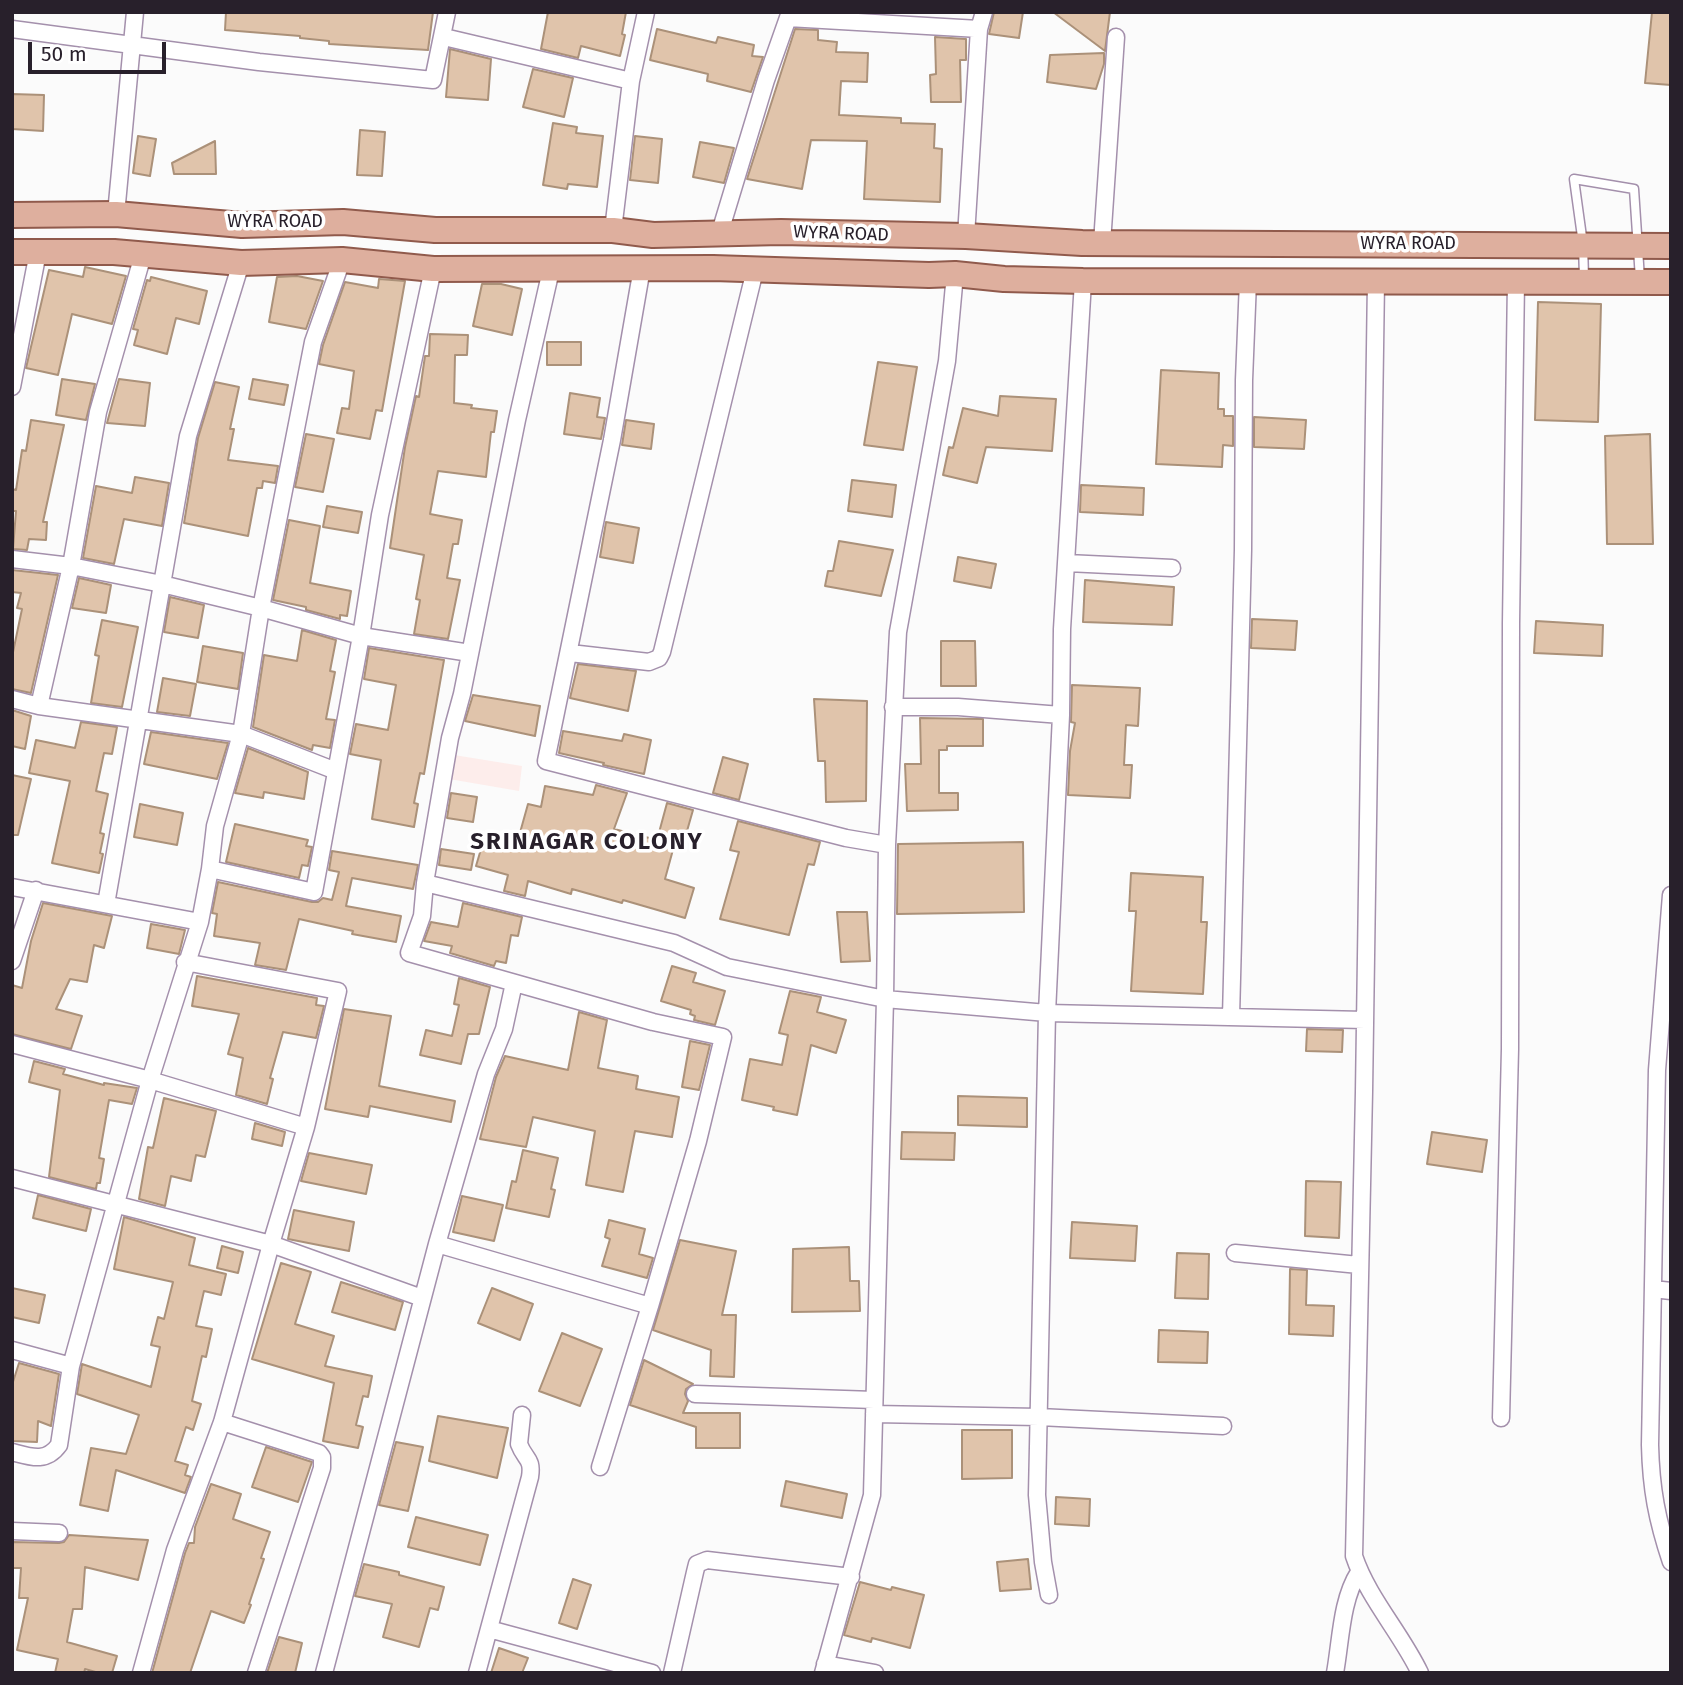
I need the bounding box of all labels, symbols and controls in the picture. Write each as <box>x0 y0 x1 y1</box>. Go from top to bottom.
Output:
scale bar <box>32 28 170 72</box>
text: 50 m <box>41 41 87 67</box>
street label: WYRA ROAD <box>227 211 323 233</box>
street label: WYRA ROAD <box>793 222 889 246</box>
street label: WYRA ROAD <box>1360 233 1456 255</box>
district label: SRINAGAR COLONY <box>472 828 702 856</box>

